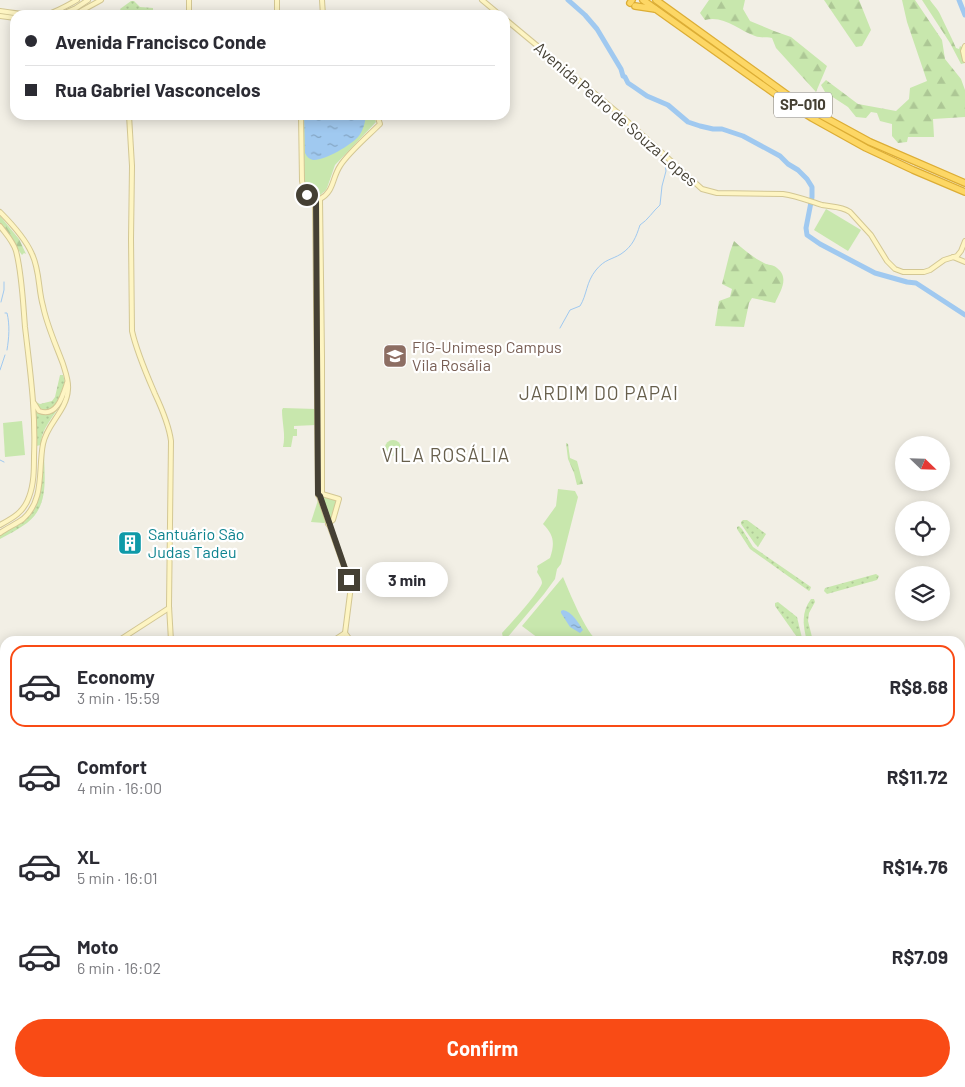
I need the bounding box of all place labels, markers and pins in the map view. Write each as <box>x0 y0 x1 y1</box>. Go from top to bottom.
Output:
place label: FIG-Unimesp Campus Vila Rosália <box>412 337 562 374</box>
school or university icon: FIG-Unimesp Campus Vila Rosália <box>382 343 408 369</box>
place label: Santuário São Judas Tadeu <box>148 524 245 561</box>
building icon: Santuário São Judas Tadeu <box>117 530 143 556</box>

